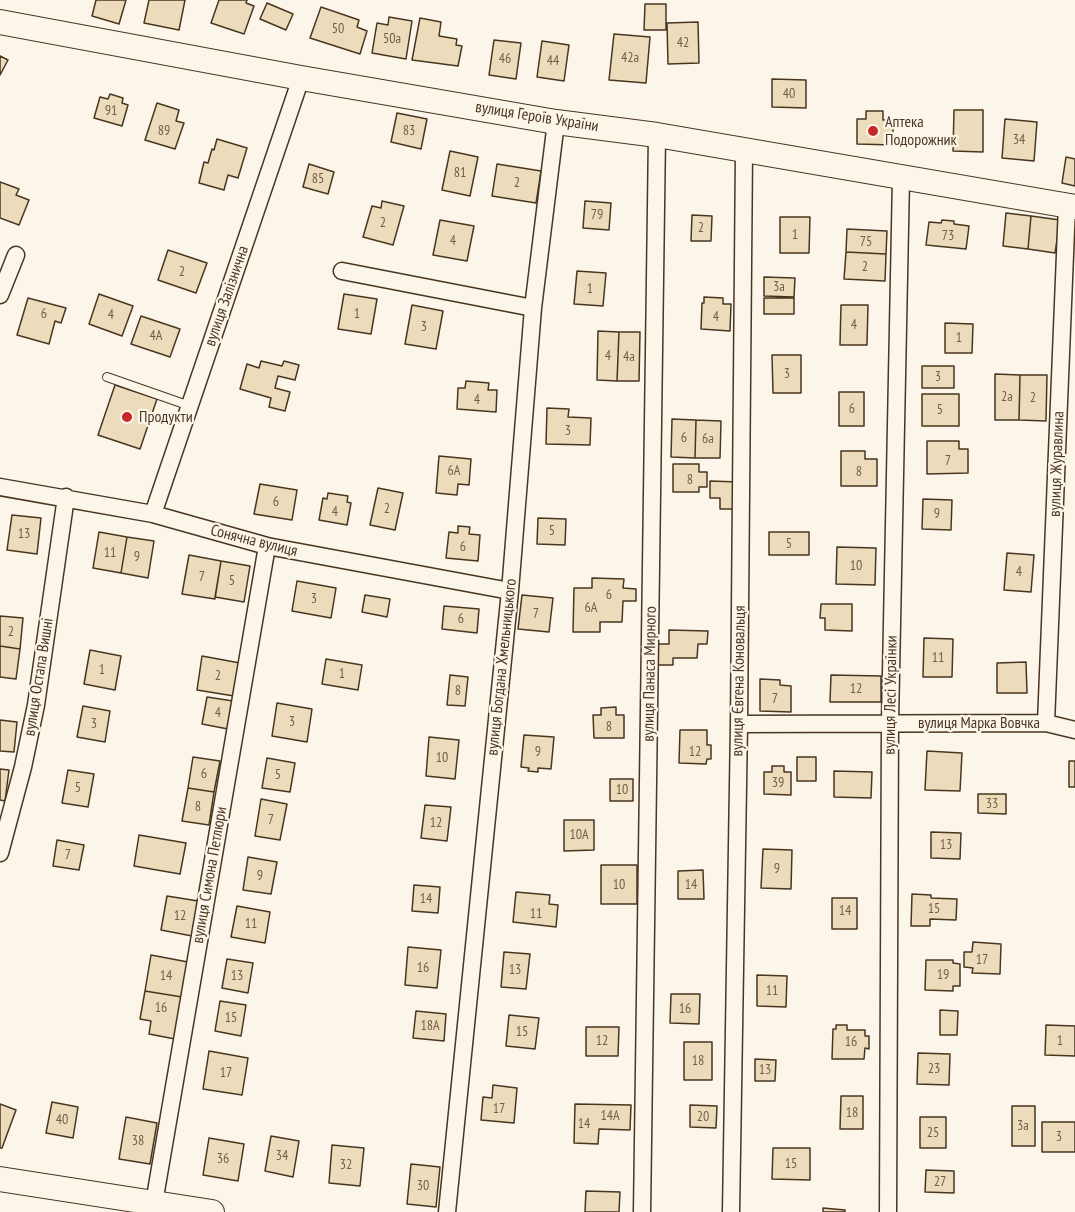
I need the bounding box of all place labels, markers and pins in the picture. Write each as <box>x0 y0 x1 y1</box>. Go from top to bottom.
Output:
place label: Аптека Подорожник <box>885 112 957 150</box>
marker: Аптека Подорожник <box>866 124 880 138</box>
place label: Продукти <box>139 407 193 427</box>
marker: Продукти <box>120 410 134 424</box>

